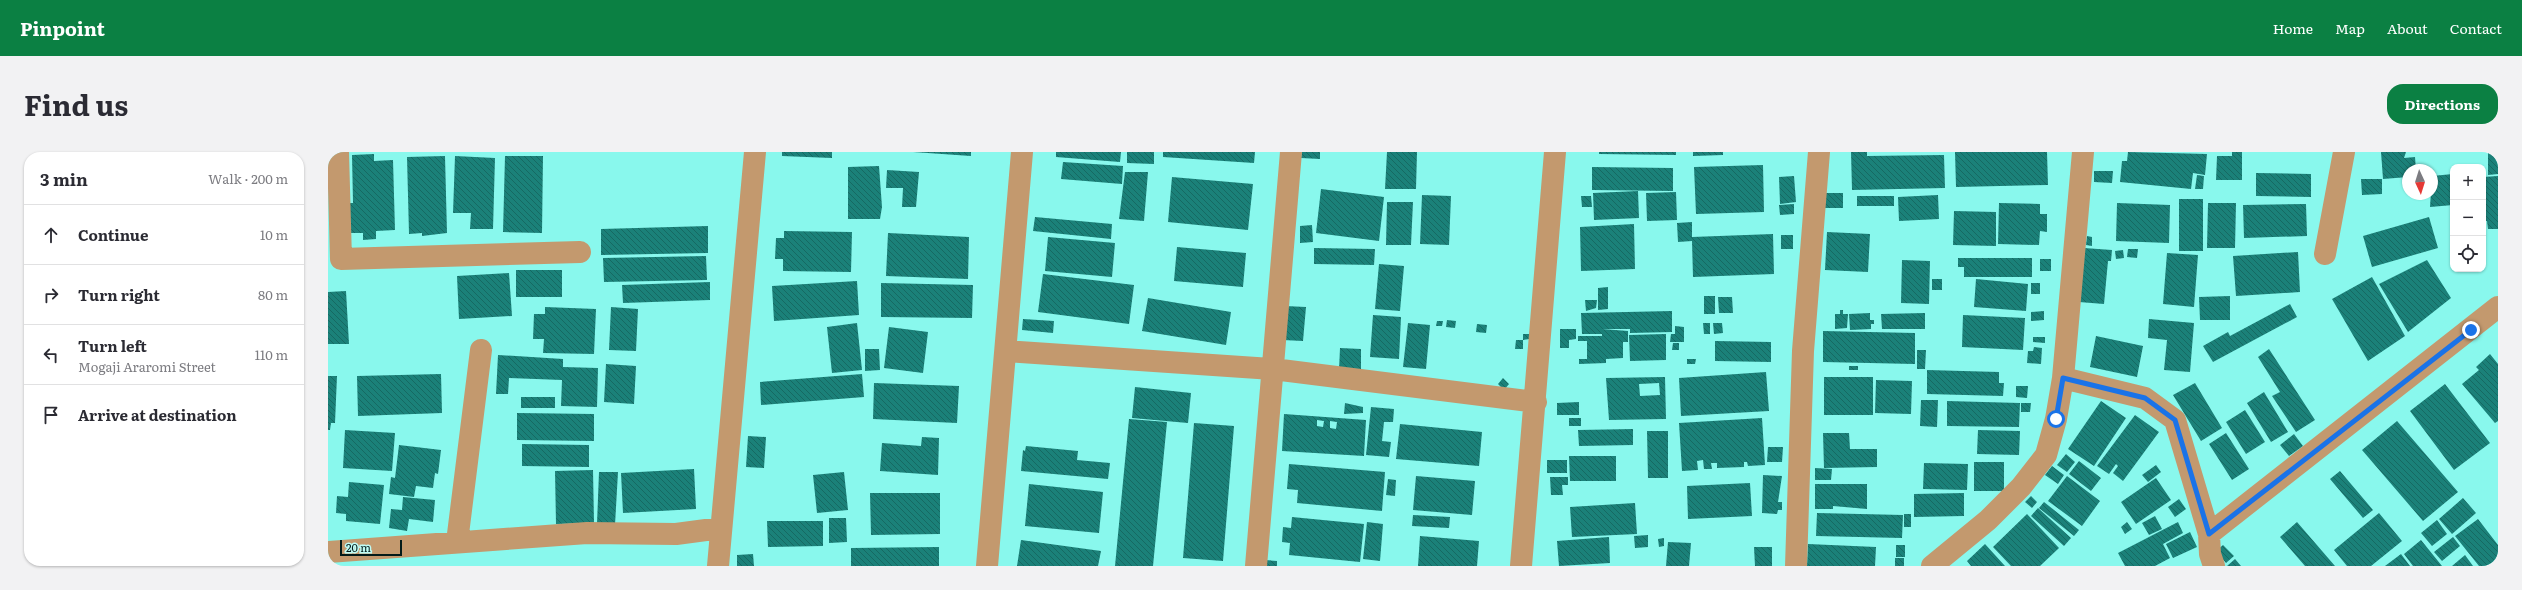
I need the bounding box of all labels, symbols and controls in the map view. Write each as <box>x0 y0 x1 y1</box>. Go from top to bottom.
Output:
text: Pinpoint <box>20 14 105 42</box>
text: Home <box>2273 18 2313 38</box>
text: Map <box>2335 18 2365 38</box>
text: About <box>2387 18 2428 38</box>
text: Contact <box>2450 18 2502 38</box>
text: Find us <box>24 83 128 125</box>
button: Directions <box>2387 84 2498 124</box>
north arrow <box>2402 164 2438 200</box>
map controls <box>2450 164 2486 272</box>
button: + <box>2450 164 2486 200</box>
text: 3 min <box>40 166 88 191</box>
text: Walk · 200 m <box>208 169 288 188</box>
button: − <box>2450 200 2486 236</box>
text: Continue <box>78 223 148 246</box>
icon: ahead <box>40 224 62 246</box>
text: 10 m <box>260 225 288 244</box>
button: locate <box>2450 236 2486 272</box>
text: Turn right <box>78 283 160 306</box>
icon: right <box>40 284 62 306</box>
text: 80 m <box>258 285 288 304</box>
route end <box>2462 321 2480 339</box>
text: Turn left <box>78 334 147 357</box>
icon: left <box>40 344 62 366</box>
text: 110 m <box>255 345 288 364</box>
text: Mogaji Araromi Street <box>78 357 216 376</box>
text: Arrive at destination <box>78 403 237 426</box>
icon: arrive <box>40 404 62 426</box>
route start <box>2047 410 2065 428</box>
scale bar <box>340 538 402 557</box>
text: 20 m <box>346 539 371 555</box>

